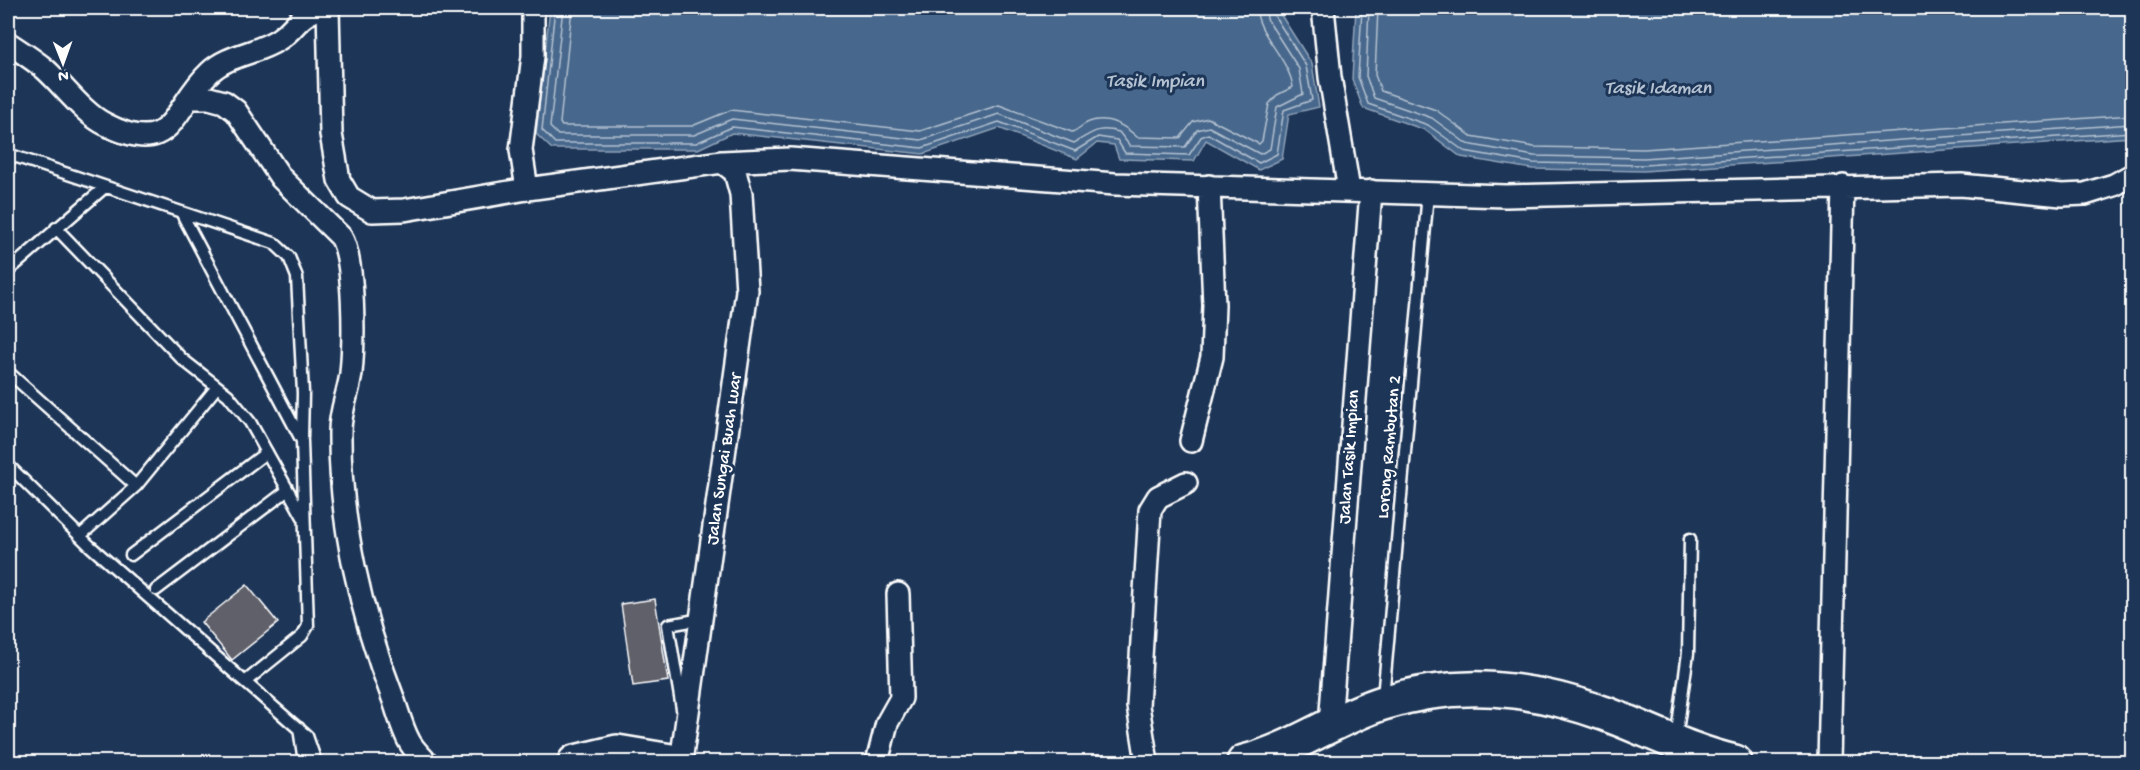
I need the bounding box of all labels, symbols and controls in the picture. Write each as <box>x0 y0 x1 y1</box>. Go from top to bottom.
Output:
north arrow <box>33 33 93 93</box>
text: N <box>57 65 69 84</box>
water label: Tasik Impian <box>1106 71 1204 94</box>
water label: Tasik Idaman <box>1605 78 1712 101</box>
street label: Jalan Sungai Buah Luar <box>703 370 748 546</box>
street label: Lorong Rambutan 2 <box>1373 374 1407 520</box>
street label: Jalan Tasik Impian <box>1335 389 1365 525</box>

